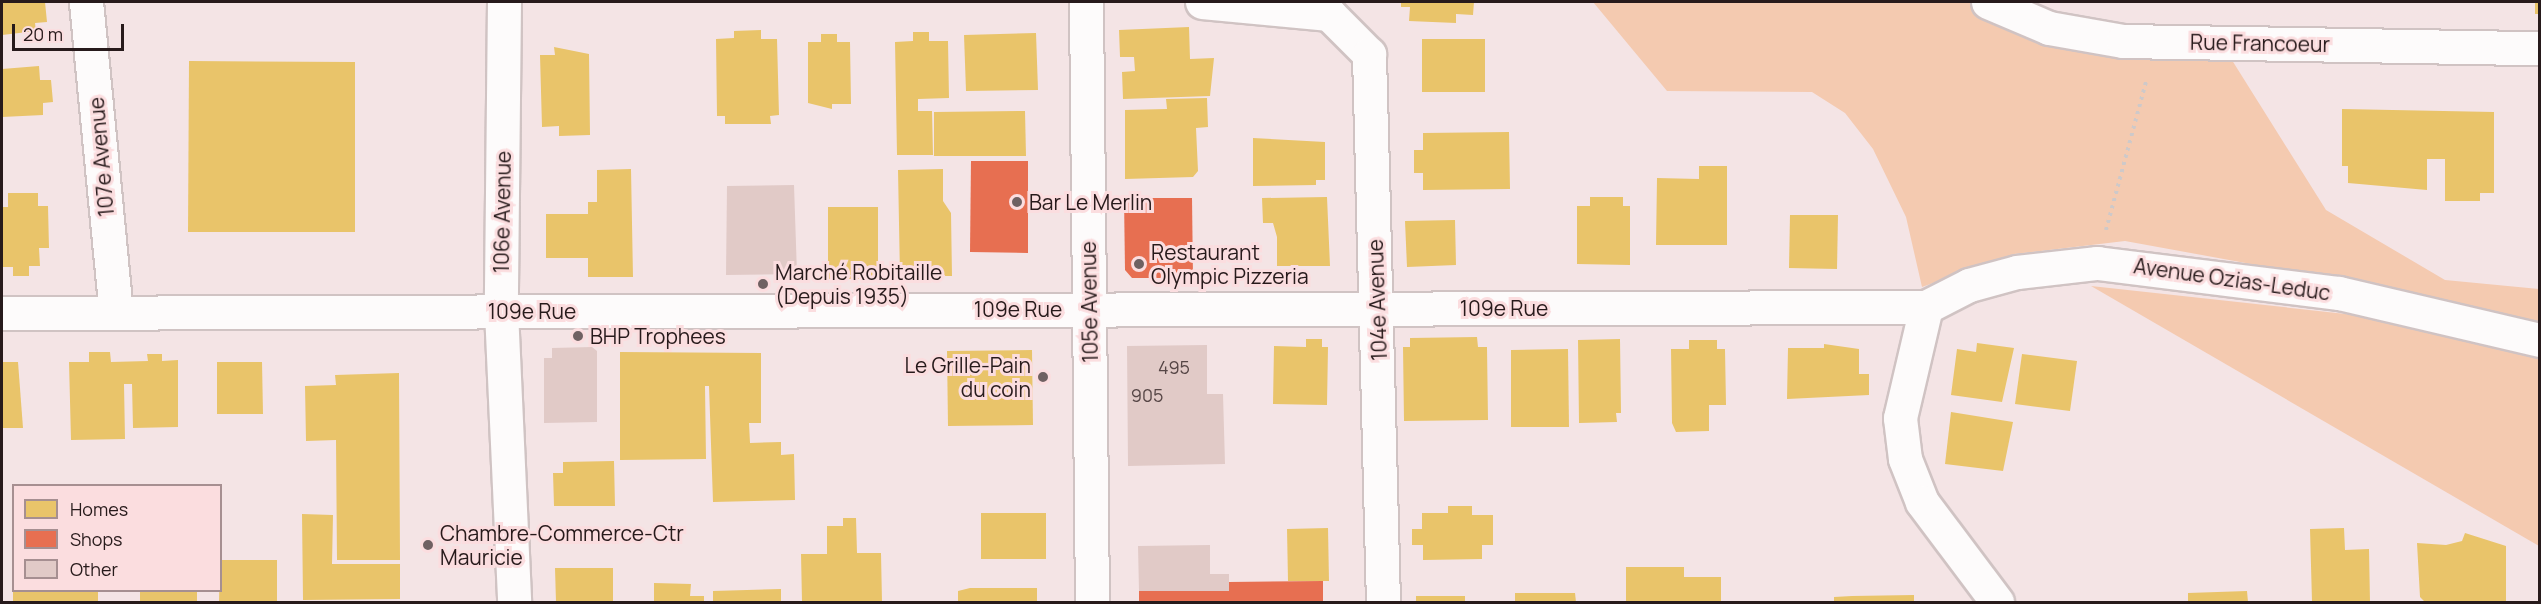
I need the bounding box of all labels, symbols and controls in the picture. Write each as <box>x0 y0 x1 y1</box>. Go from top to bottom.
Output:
scale bar <box>15 12 128 50</box>
text: 20 m <box>23 22 63 46</box>
street label: Rue Francoeur <box>2190 29 2330 57</box>
street label: 107e Avenue <box>83 96 119 218</box>
street label: 106e Avenue <box>488 151 516 273</box>
place label: Bar Le Merlin <box>1029 189 1152 215</box>
marker: Bar Le Merlin <box>1010 195 1024 209</box>
place label: Restaurant Olympic Pizzeria <box>1151 239 1309 289</box>
street label: 104e Avenue <box>1362 239 1392 361</box>
street label: 105e Avenue <box>1075 241 1103 363</box>
street label: Avenue Ozias-Leduc <box>2132 253 2332 305</box>
marker: Restaurant Olympic Pizzeria <box>1132 257 1146 271</box>
place label: Marché Robitaille (Depuis 1935) <box>775 259 942 309</box>
marker: Marché Robitaille (Depuis 1935) <box>756 277 770 291</box>
street label: 109e Rue <box>1460 295 1548 321</box>
street label: 109e Rue <box>974 296 1062 322</box>
street label: 109e Rue <box>488 298 576 324</box>
place label: BHP Trophees <box>590 323 726 349</box>
marker: BHP Trophees <box>571 329 585 343</box>
place label: Le Grille-Pain du coin <box>904 352 1031 402</box>
house number: 495 <box>1158 356 1190 378</box>
marker: Le Grille-Pain du coin <box>1036 370 1050 384</box>
house number: 905 <box>1131 384 1163 406</box>
legend <box>12 484 222 592</box>
text: Homes <box>70 497 128 521</box>
place label: Chambre-Commerce-Ctr Mauricie <box>440 520 684 570</box>
text: Shops <box>70 527 122 551</box>
marker: Chambre-Commerce-Ctr Mauricie <box>421 538 435 552</box>
text: Other <box>70 557 118 581</box>

